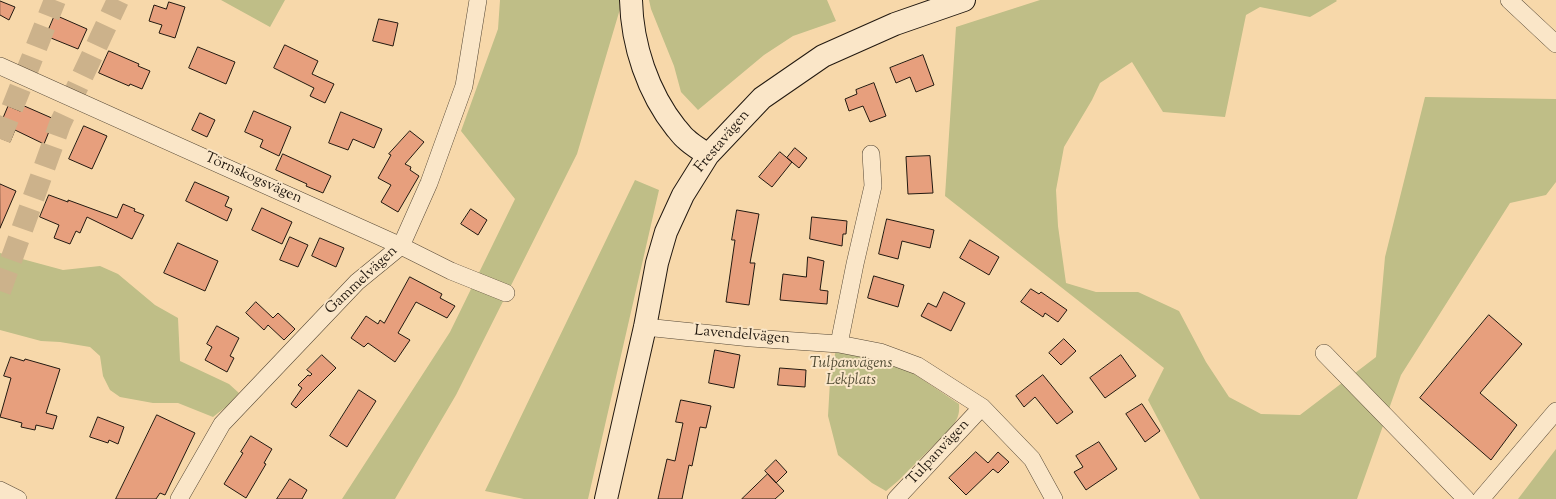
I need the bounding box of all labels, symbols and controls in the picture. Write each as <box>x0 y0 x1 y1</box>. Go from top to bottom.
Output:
street label: Frestavägen <box>692 107 754 177</box>
street label: Törnskogsvägen <box>201 149 305 209</box>
street label: Gammelvägen <box>322 243 402 319</box>
street label: Lavendelvägen <box>694 323 790 349</box>
park label: Tulpanvägens Lekplats <box>810 355 892 390</box>
street label: Tulpanvägen <box>904 416 974 490</box>

